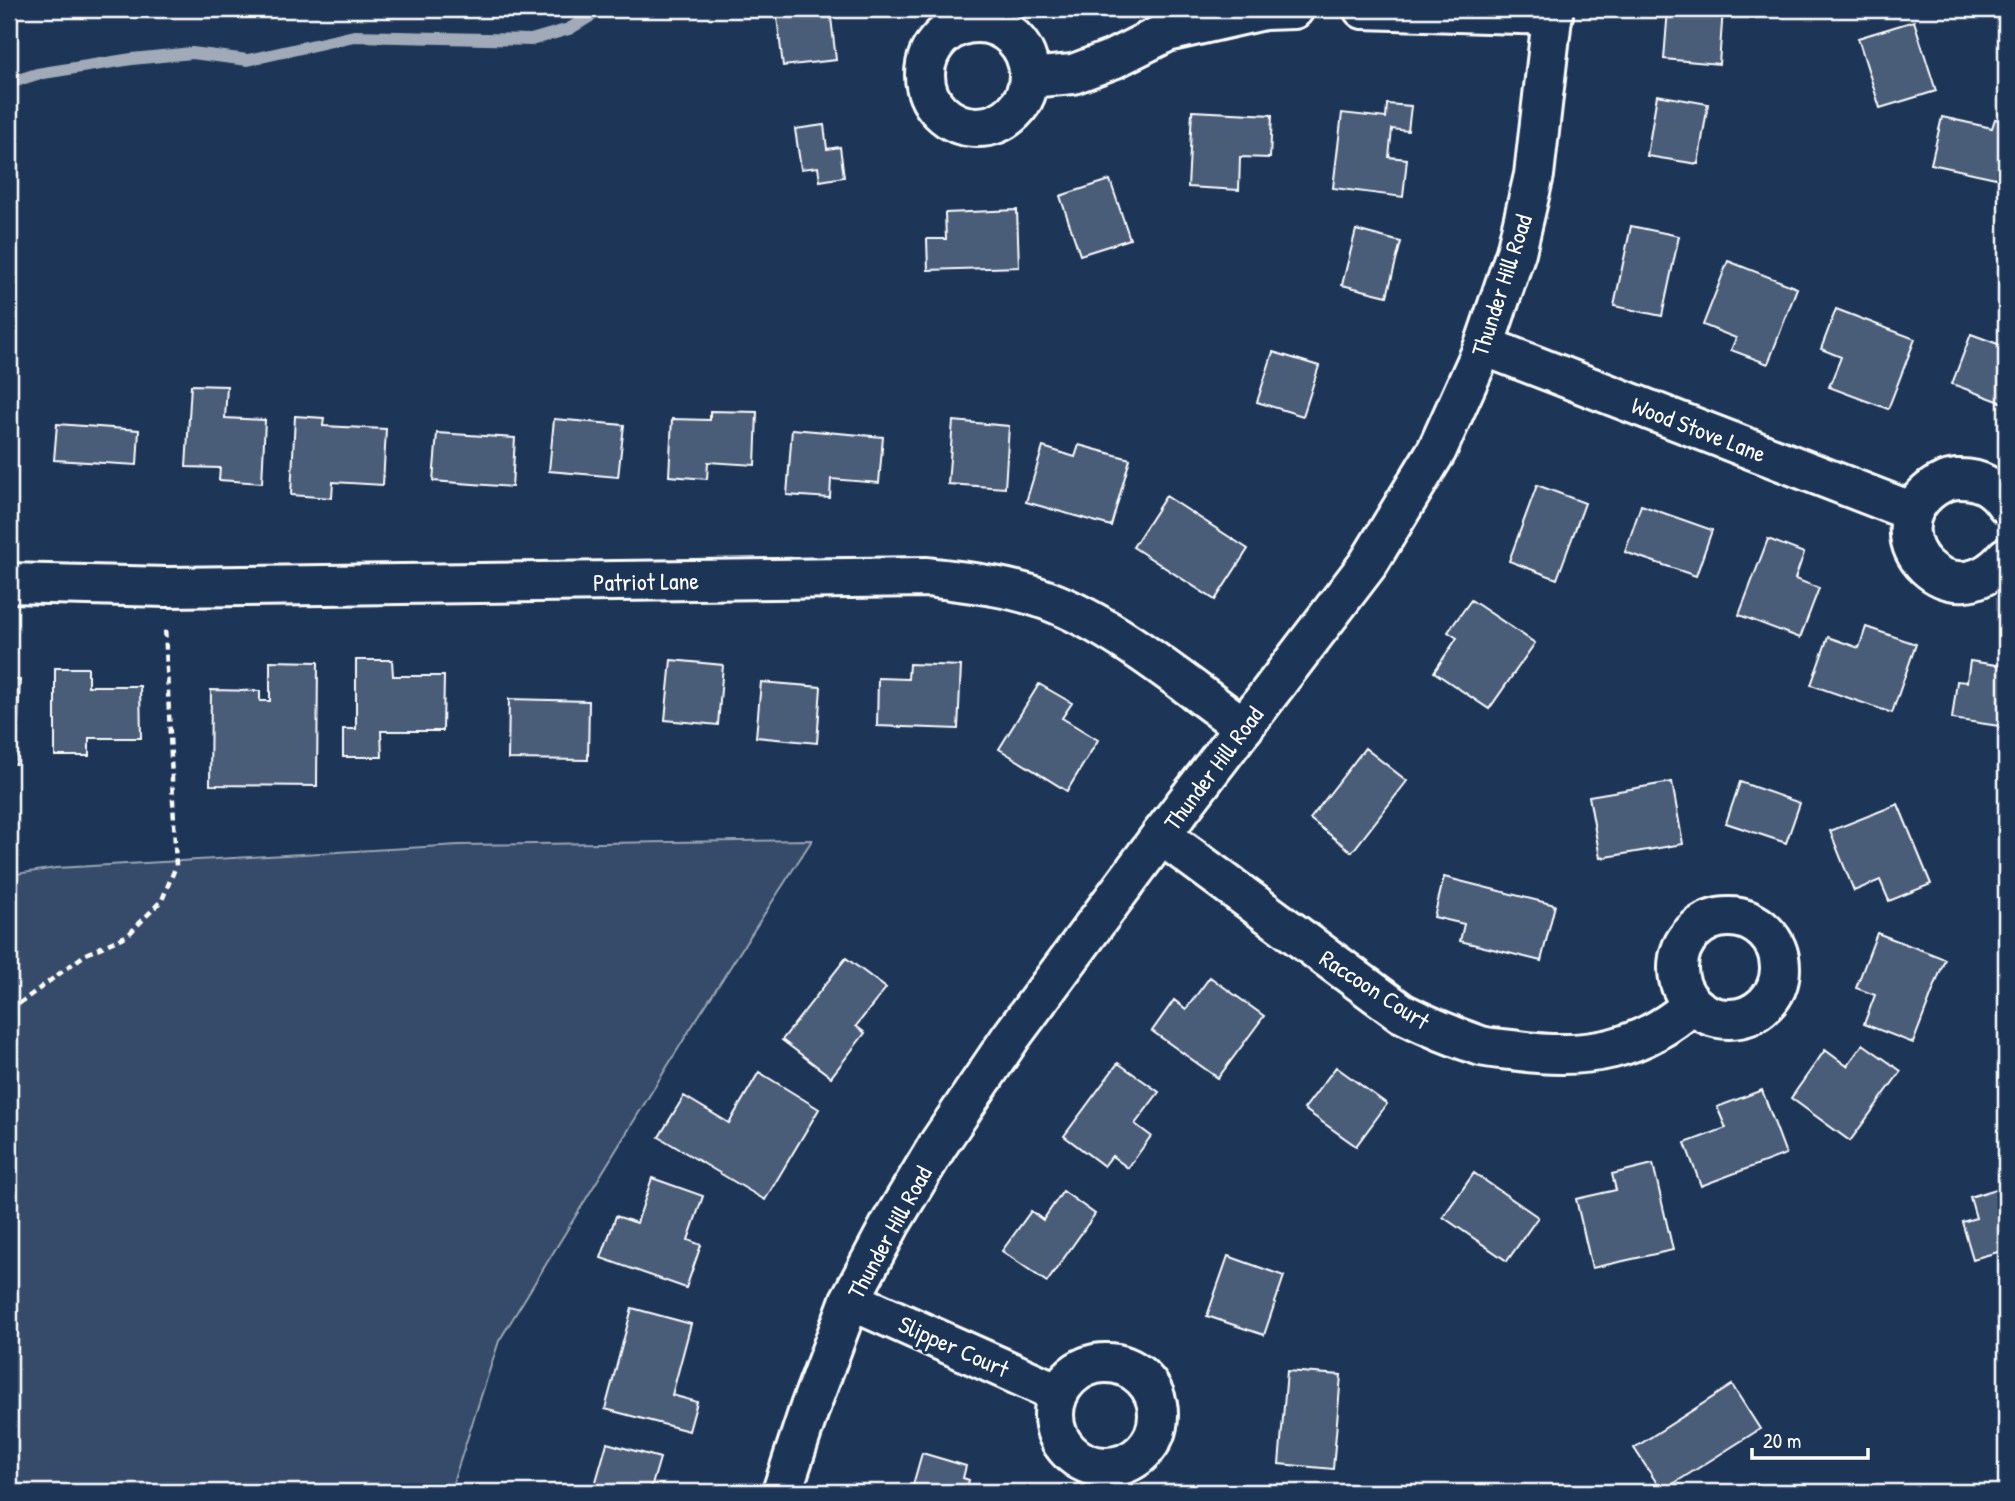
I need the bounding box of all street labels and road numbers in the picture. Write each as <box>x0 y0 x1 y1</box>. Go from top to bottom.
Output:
street label: Thunder Hill Road <box>1463 210 1539 360</box>
street label: Wood Stove Lane <box>1627 389 1771 469</box>
street label: Patriot Lane <box>593 564 700 598</box>
street label: Thunder Hill Road <box>1156 700 1270 836</box>
street label: Raccoon Court <box>1314 942 1437 1037</box>
street label: Thunder Hill Road <box>839 1160 939 1304</box>
street label: Slipper Court <box>894 1307 1015 1385</box>

